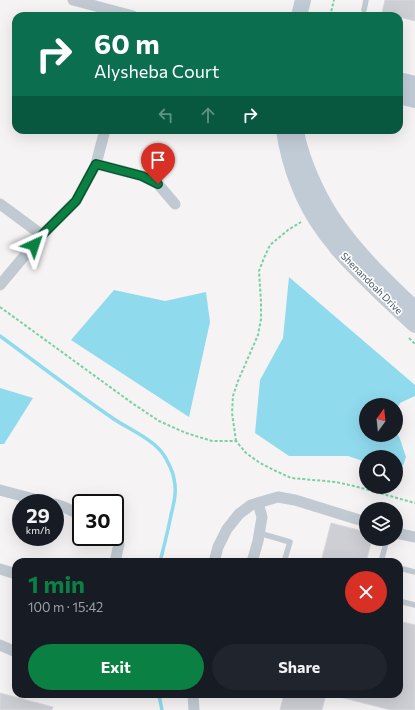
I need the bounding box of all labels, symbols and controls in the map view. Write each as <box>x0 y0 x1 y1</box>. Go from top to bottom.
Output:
text: 60 m <box>94 26 160 60</box>
icon: right <box>28 28 80 80</box>
text: Alysheba Court <box>94 60 219 82</box>
icon: left <box>155 104 177 126</box>
icon: ahead <box>197 104 219 126</box>
icon: right <box>239 104 261 126</box>
pin <box>141 143 175 184</box>
icon: arrive <box>147 149 169 171</box>
position arrow <box>13 224 55 266</box>
street label: Shenandoah Drive <box>339 250 405 316</box>
north arrow <box>359 398 403 442</box>
map controls <box>359 398 403 546</box>
button: search <box>359 450 403 494</box>
speed limit sign: 30 <box>72 494 124 546</box>
button: layers <box>359 502 403 546</box>
text: 29 <box>26 503 50 527</box>
text: km/h <box>26 524 50 536</box>
text: 1 min <box>28 569 85 598</box>
button: close <box>345 571 387 613</box>
text: 100 m · 15:42 <box>28 599 103 615</box>
button: Exit <box>28 644 204 690</box>
button: Share <box>212 644 387 690</box>

